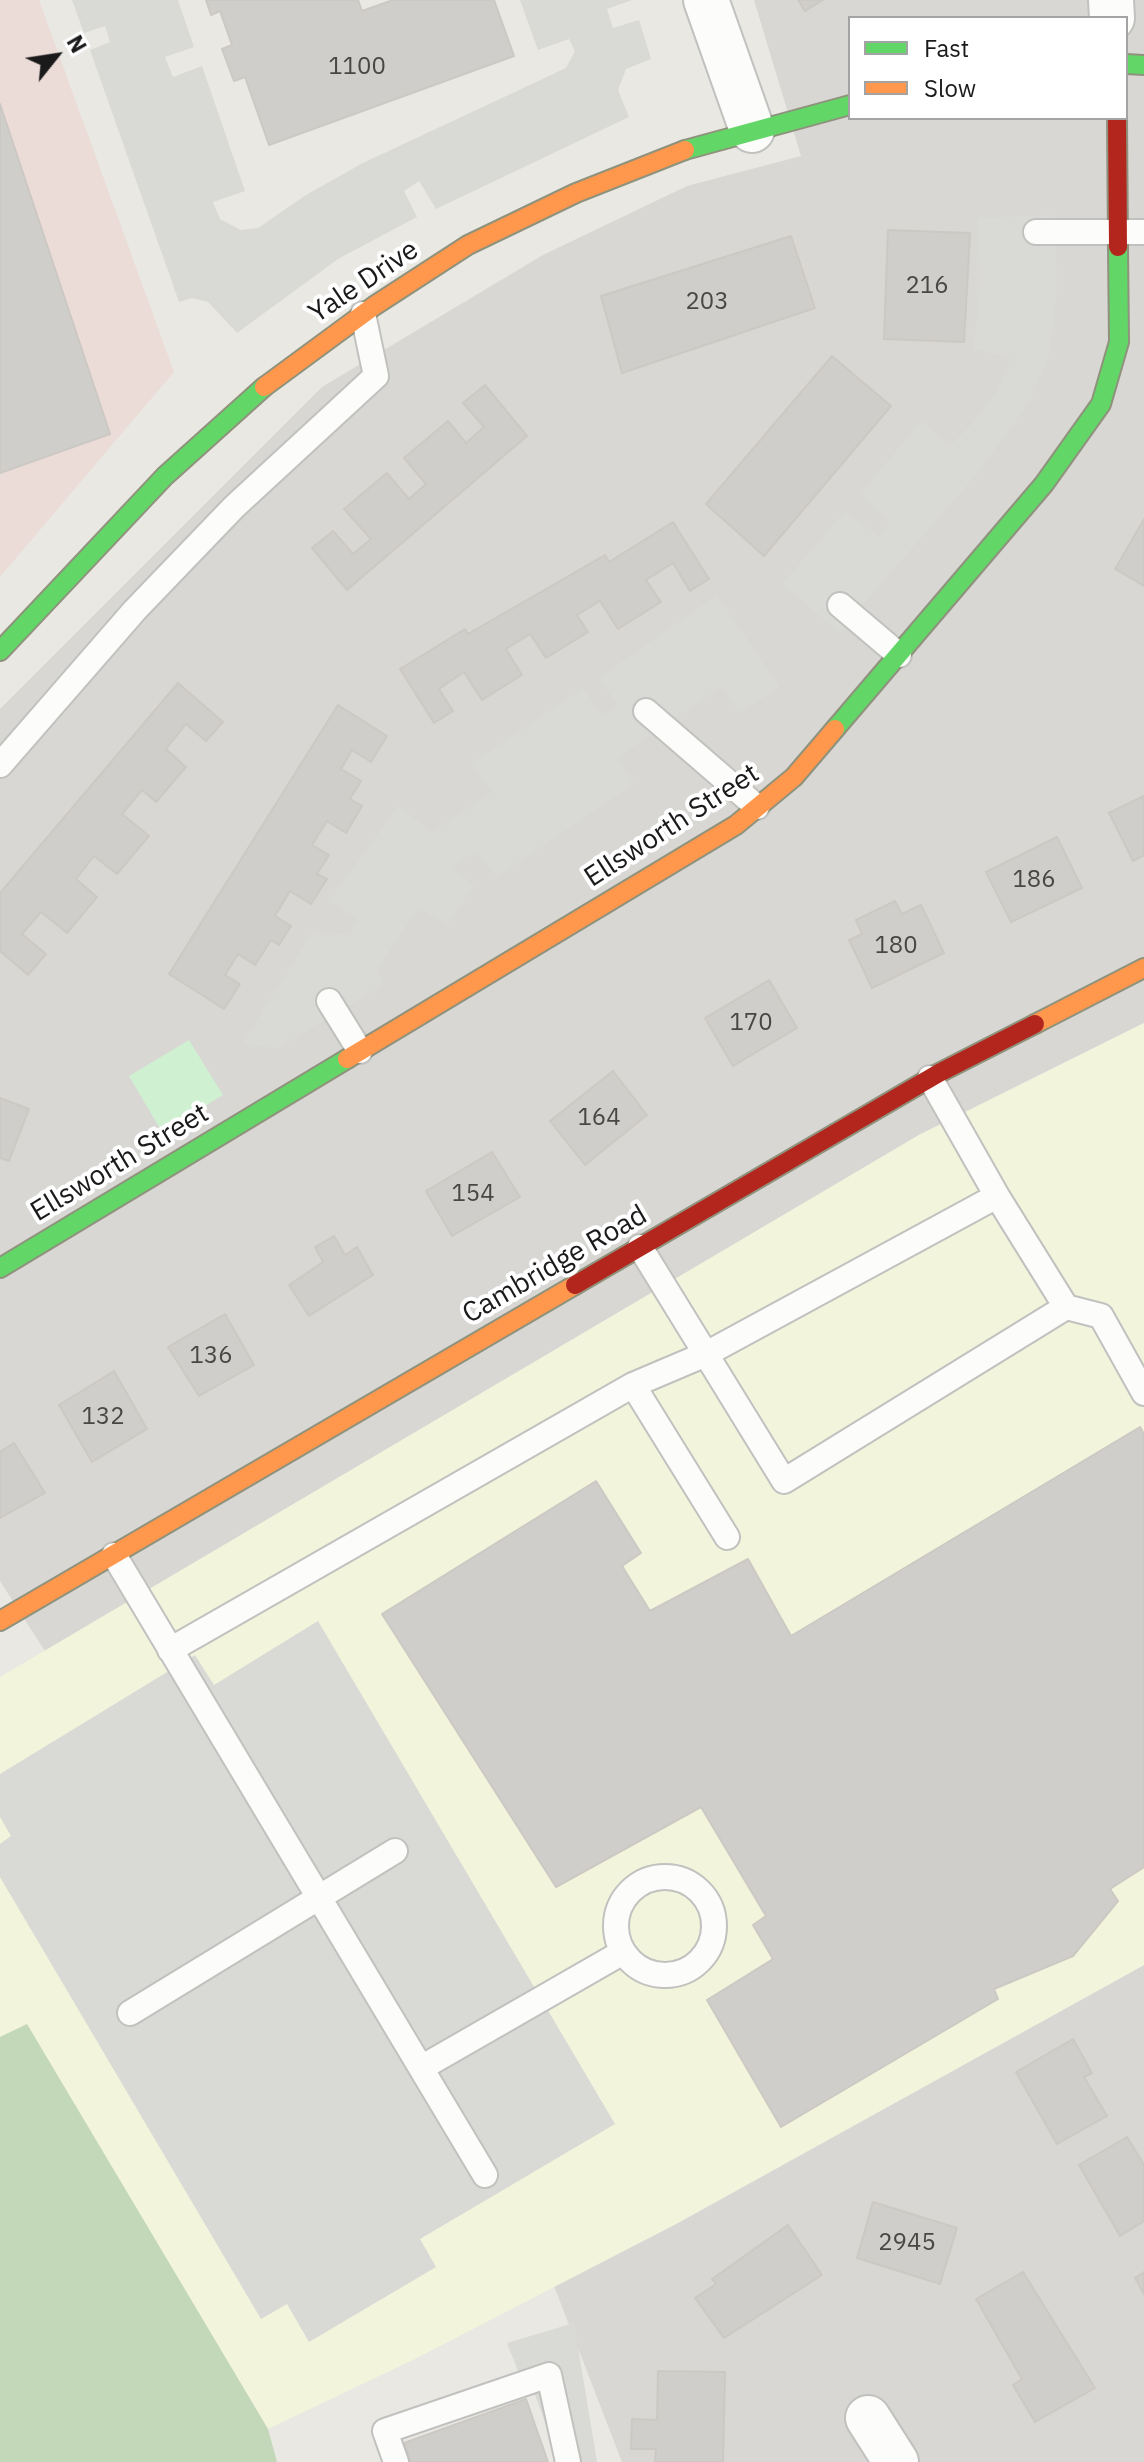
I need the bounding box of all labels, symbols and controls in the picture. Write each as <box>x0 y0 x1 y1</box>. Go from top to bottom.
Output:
north arrow <box>16 16 96 96</box>
legend <box>848 16 1128 120</box>
text: N <box>61 30 94 58</box>
text: Fast <box>924 32 969 64</box>
house number: 1100 <box>328 53 386 81</box>
text: Slow <box>924 72 976 104</box>
street label: Yale Drive <box>303 233 425 331</box>
house number: 216 <box>905 272 949 300</box>
house number: 203 <box>685 288 729 316</box>
street label: Ellsworth Street <box>578 757 766 895</box>
house number: 186 <box>1012 866 1056 894</box>
house number: 180 <box>874 932 918 960</box>
house number: 170 <box>729 1009 773 1037</box>
street label: Ellsworth Street <box>25 1097 215 1229</box>
house number: 164 <box>577 1104 621 1132</box>
house number: 154 <box>451 1180 495 1208</box>
street label: Cambridge Road <box>457 1199 653 1331</box>
house number: 136 <box>189 1342 233 1370</box>
house number: 132 <box>81 1403 125 1431</box>
house number: 2945 <box>878 2229 936 2257</box>

